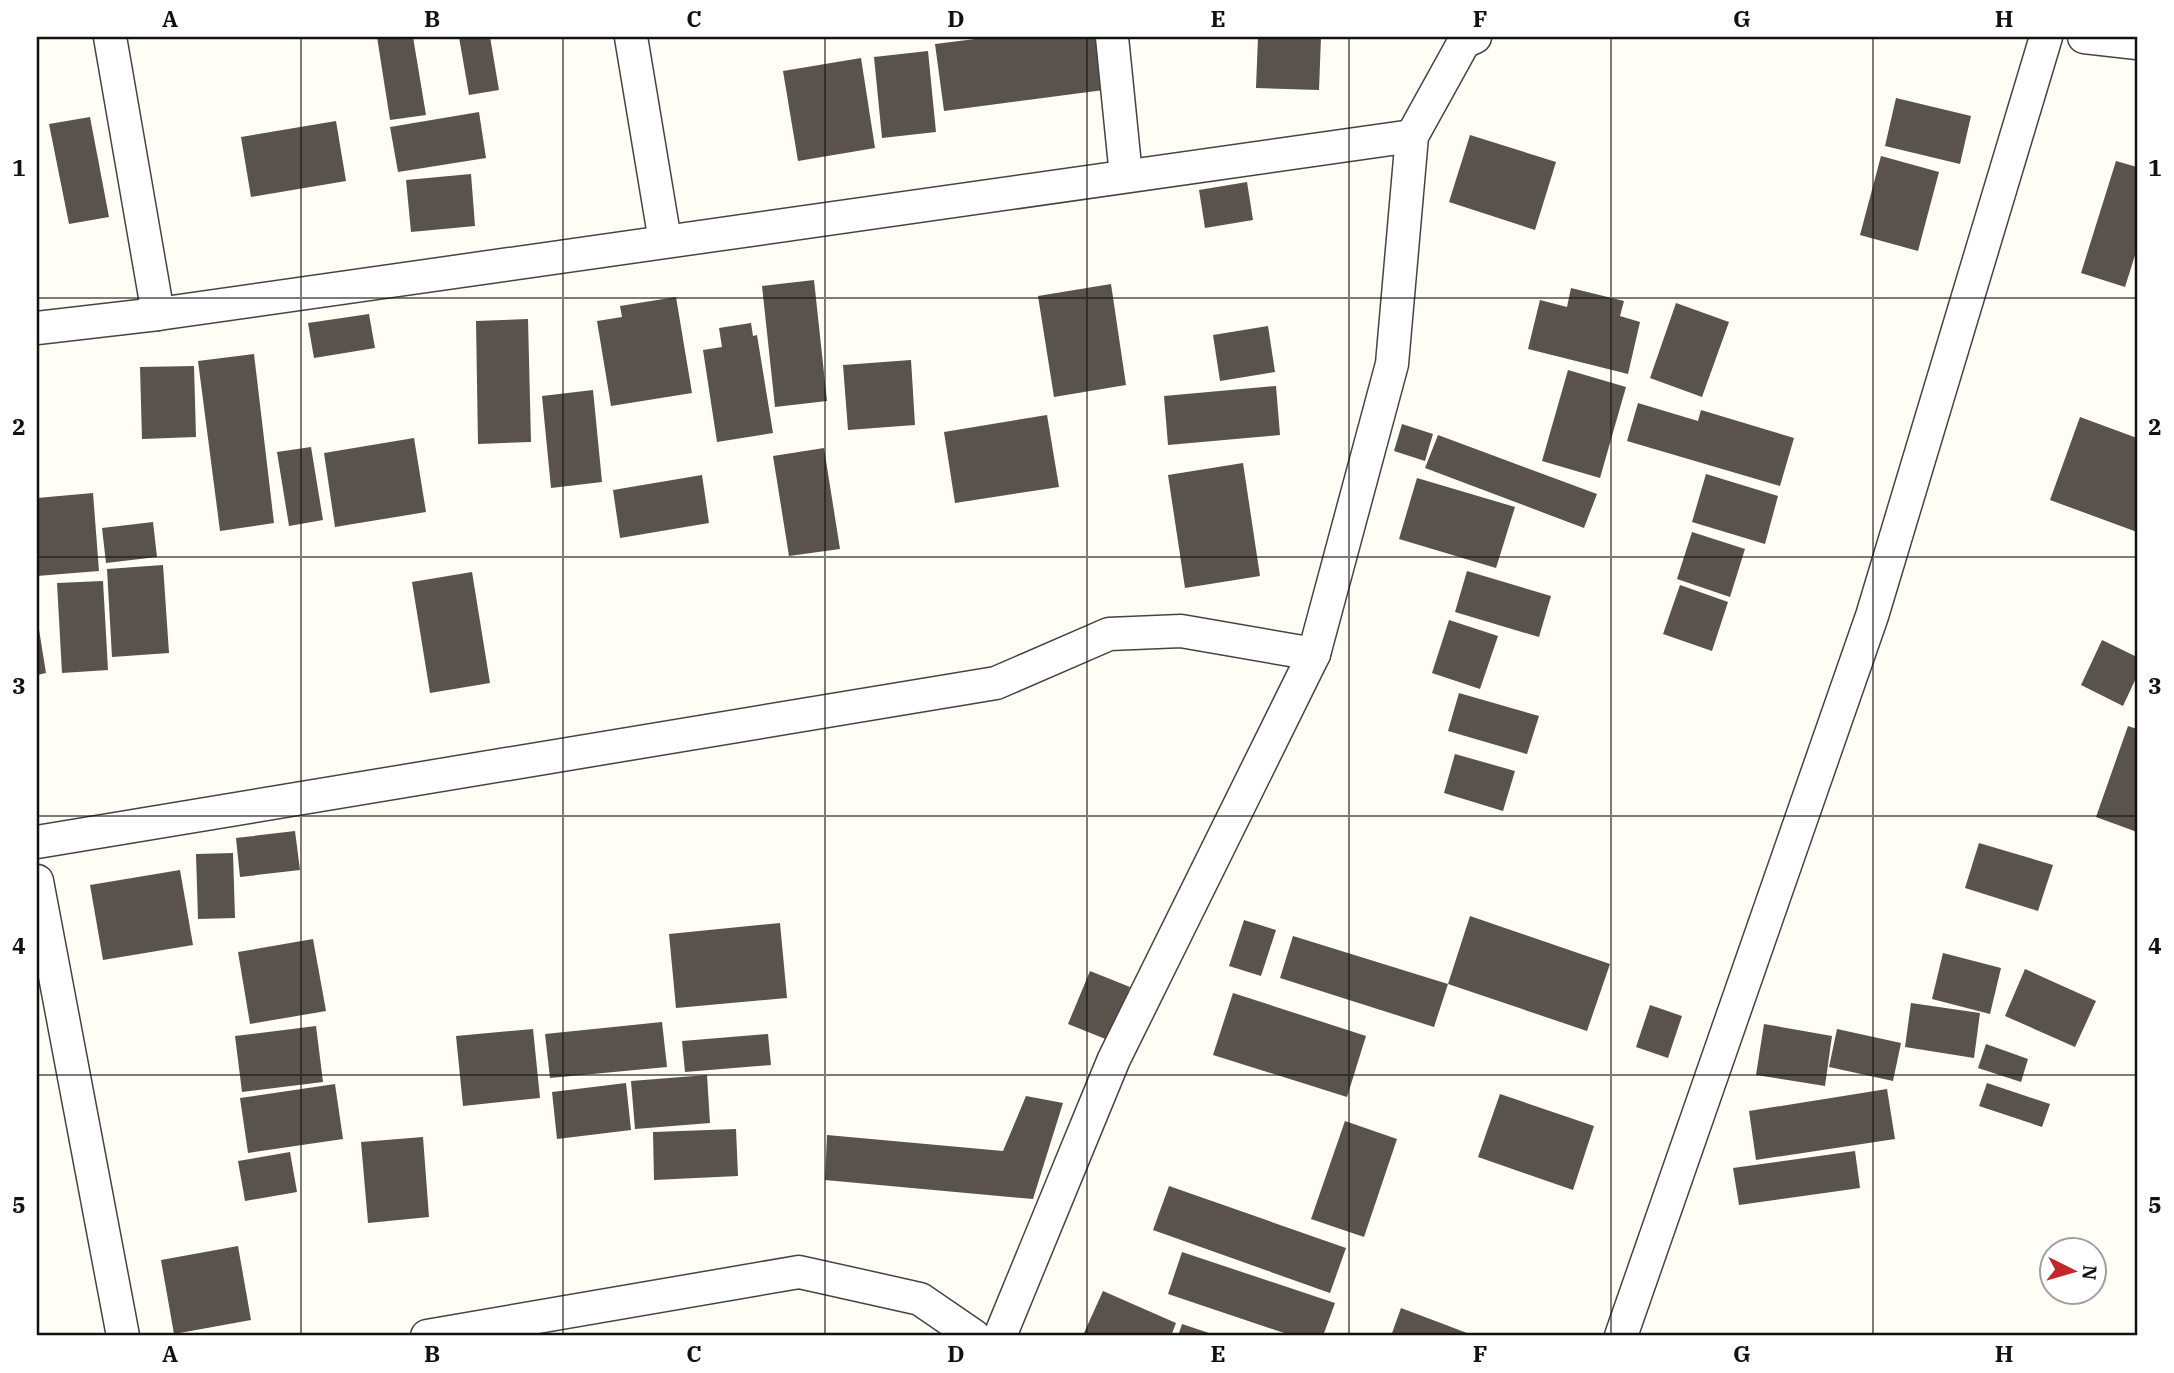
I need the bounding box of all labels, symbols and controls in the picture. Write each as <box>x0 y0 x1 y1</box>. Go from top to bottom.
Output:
text: A <box>162 3 178 33</box>
text: B <box>424 3 440 33</box>
text: C <box>686 3 702 33</box>
text: D <box>947 3 965 33</box>
text: E <box>1210 3 1226 33</box>
text: F <box>1473 3 1487 33</box>
text: G <box>1733 3 1751 33</box>
text: H <box>1995 3 2013 33</box>
text: 1 <box>12 152 26 182</box>
text: 1 <box>2148 152 2162 182</box>
text: 2 <box>12 411 26 441</box>
text: 2 <box>2148 411 2162 441</box>
text: 3 <box>12 670 26 700</box>
text: 3 <box>2148 670 2162 700</box>
text: 4 <box>12 930 26 960</box>
text: 4 <box>2148 930 2162 960</box>
text: 5 <box>12 1189 26 1219</box>
text: 5 <box>2148 1189 2162 1219</box>
north arrow <box>2038 1236 2108 1306</box>
text: N <box>2077 1264 2103 1281</box>
text: A <box>162 1338 178 1368</box>
text: B <box>424 1338 440 1368</box>
text: C <box>686 1338 702 1368</box>
text: D <box>947 1338 965 1368</box>
text: E <box>1210 1338 1226 1368</box>
text: F <box>1473 1338 1487 1368</box>
text: G <box>1733 1338 1751 1368</box>
text: H <box>1995 1338 2013 1368</box>

